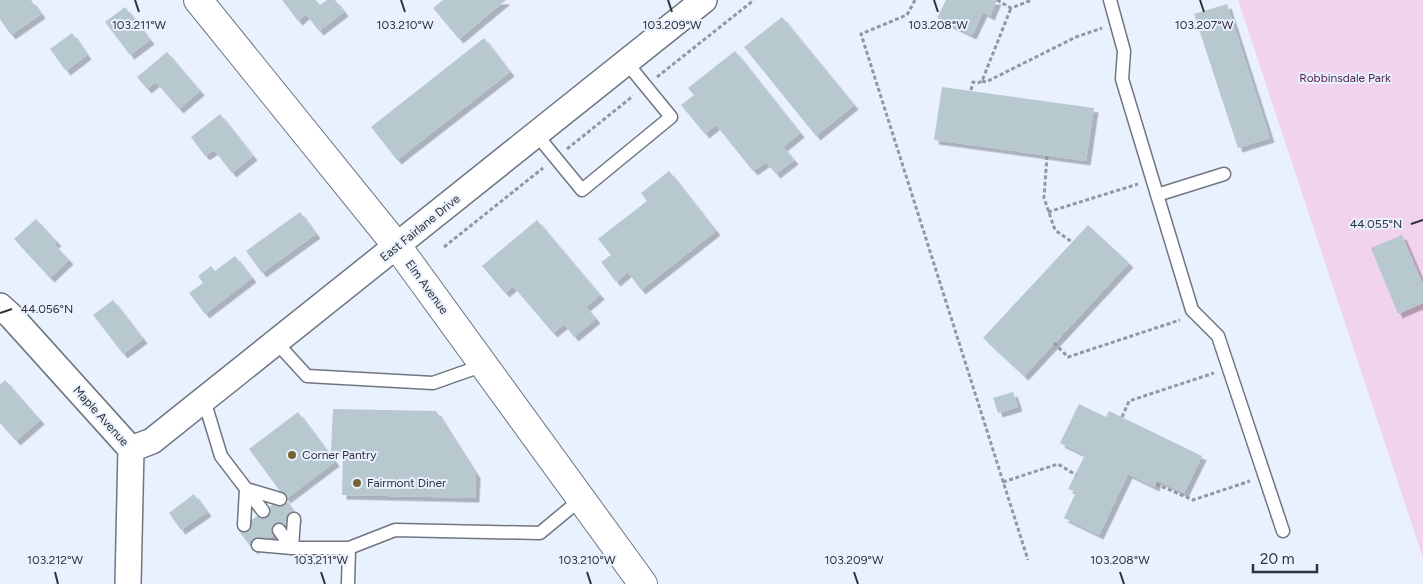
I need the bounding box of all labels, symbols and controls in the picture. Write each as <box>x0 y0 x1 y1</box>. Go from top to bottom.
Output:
text: 103.211°W <box>112 18 167 32</box>
text: 103.210°W <box>377 18 434 32</box>
text: 103.209°W <box>643 18 702 32</box>
text: 103.208°W <box>908 18 968 32</box>
text: 103.207°W <box>1175 18 1234 32</box>
park label: Robbinsdale Park <box>1299 71 1391 85</box>
street label: East Fairlane Drive <box>377 191 463 264</box>
text: 44.055°N <box>1350 217 1402 231</box>
street label: Elm Avenue <box>403 257 452 317</box>
text: 44.056°N <box>21 302 73 316</box>
street label: Maple Avenue <box>70 383 132 449</box>
place label: Corner Pantry <box>302 448 377 462</box>
marker: Corner Pantry <box>286 449 298 461</box>
place label: Fairmont Diner <box>367 476 446 490</box>
marker: Fairmont Diner <box>351 477 363 489</box>
scale bar <box>1253 542 1317 574</box>
text: 20 m <box>1260 550 1294 568</box>
text: 103.212°W <box>27 553 83 567</box>
text: 103.211°W <box>294 553 349 567</box>
text: 103.210°W <box>559 553 616 567</box>
text: 103.209°W <box>825 553 884 567</box>
text: 103.208°W <box>1090 553 1150 567</box>

